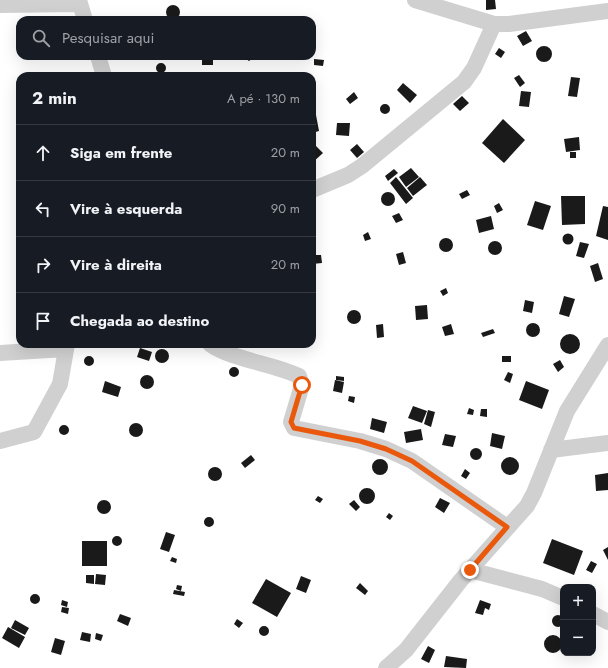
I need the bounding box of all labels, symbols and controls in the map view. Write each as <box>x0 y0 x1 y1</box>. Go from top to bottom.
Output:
search box <box>16 16 316 60</box>
icon: search <box>30 27 52 49</box>
text: Pesquisar aqui <box>62 27 154 49</box>
text: 2 min <box>32 86 77 110</box>
text: A pé · 130 m <box>227 89 300 108</box>
icon: ahead <box>32 142 54 164</box>
text: Siga em frente <box>70 142 172 164</box>
text: 20 m <box>271 143 300 162</box>
icon: left <box>32 198 54 220</box>
text: Vire à esquerda <box>70 198 182 220</box>
text: 90 m <box>271 199 300 218</box>
icon: right <box>32 254 54 276</box>
text: Vire à direita <box>70 254 162 276</box>
text: 20 m <box>271 255 300 274</box>
icon: arrive <box>32 310 54 332</box>
text: Chegada ao destino <box>70 310 209 332</box>
route start <box>293 376 311 394</box>
route end <box>461 561 479 579</box>
map controls <box>560 584 596 656</box>
button: + <box>560 584 596 620</box>
button: − <box>560 620 596 656</box>

